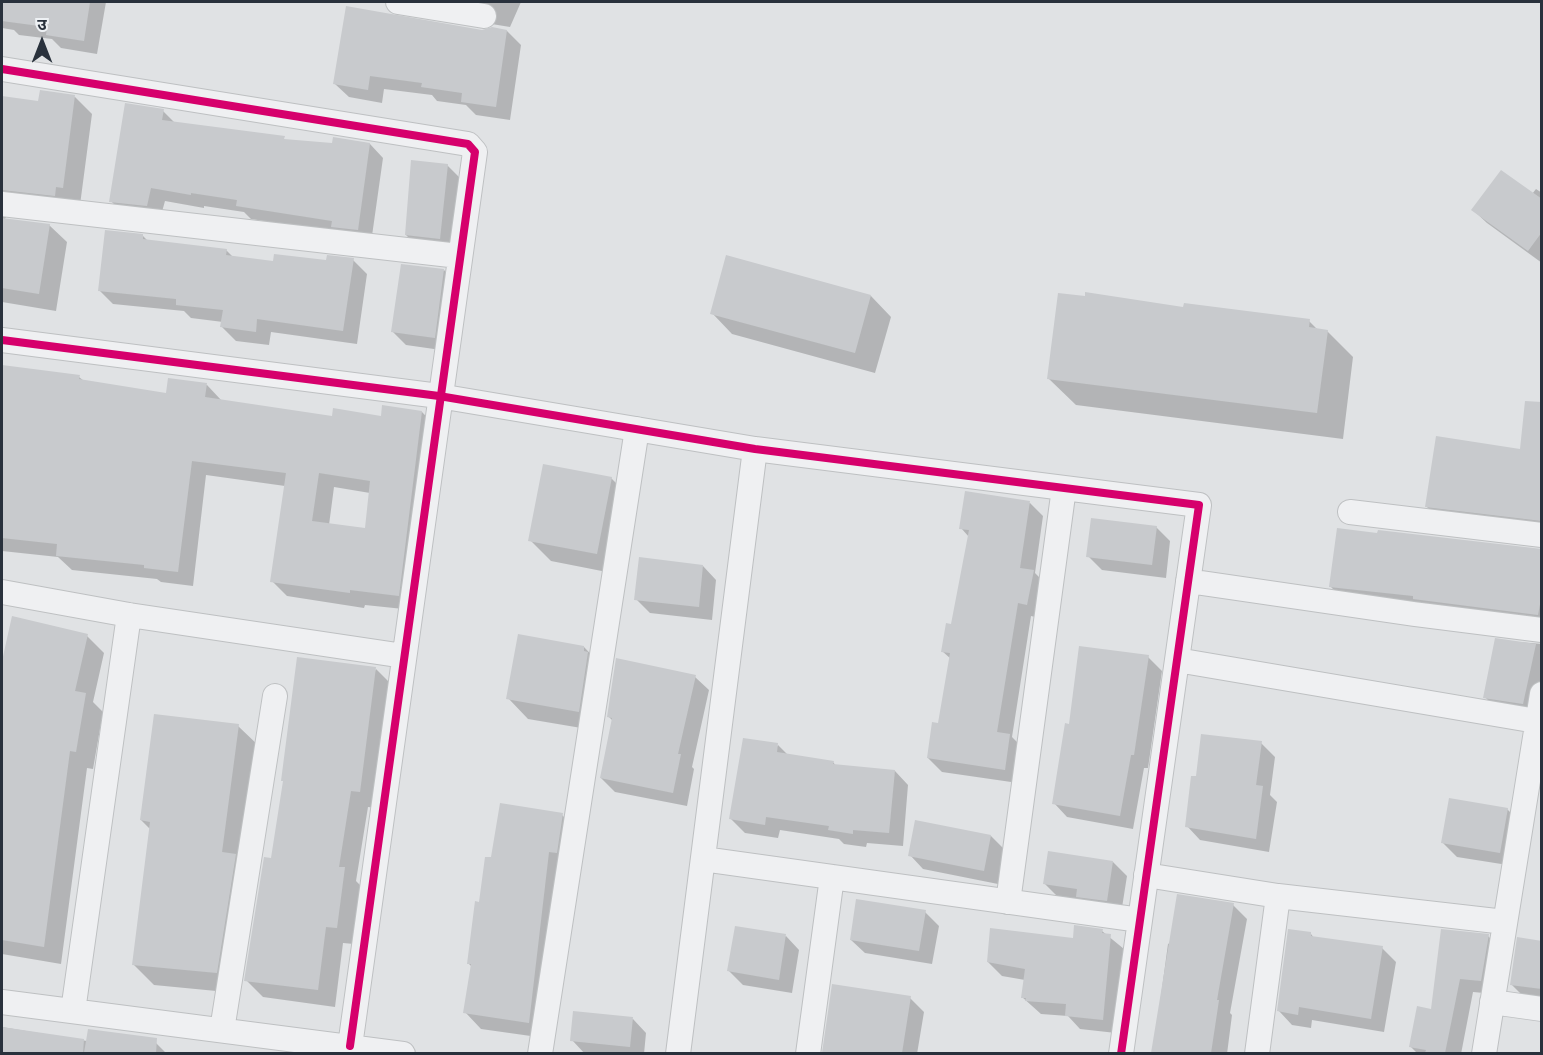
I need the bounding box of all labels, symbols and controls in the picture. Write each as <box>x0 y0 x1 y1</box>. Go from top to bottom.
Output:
north arrow <box>12 12 72 72</box>
text: उ <box>37 14 47 33</box>

